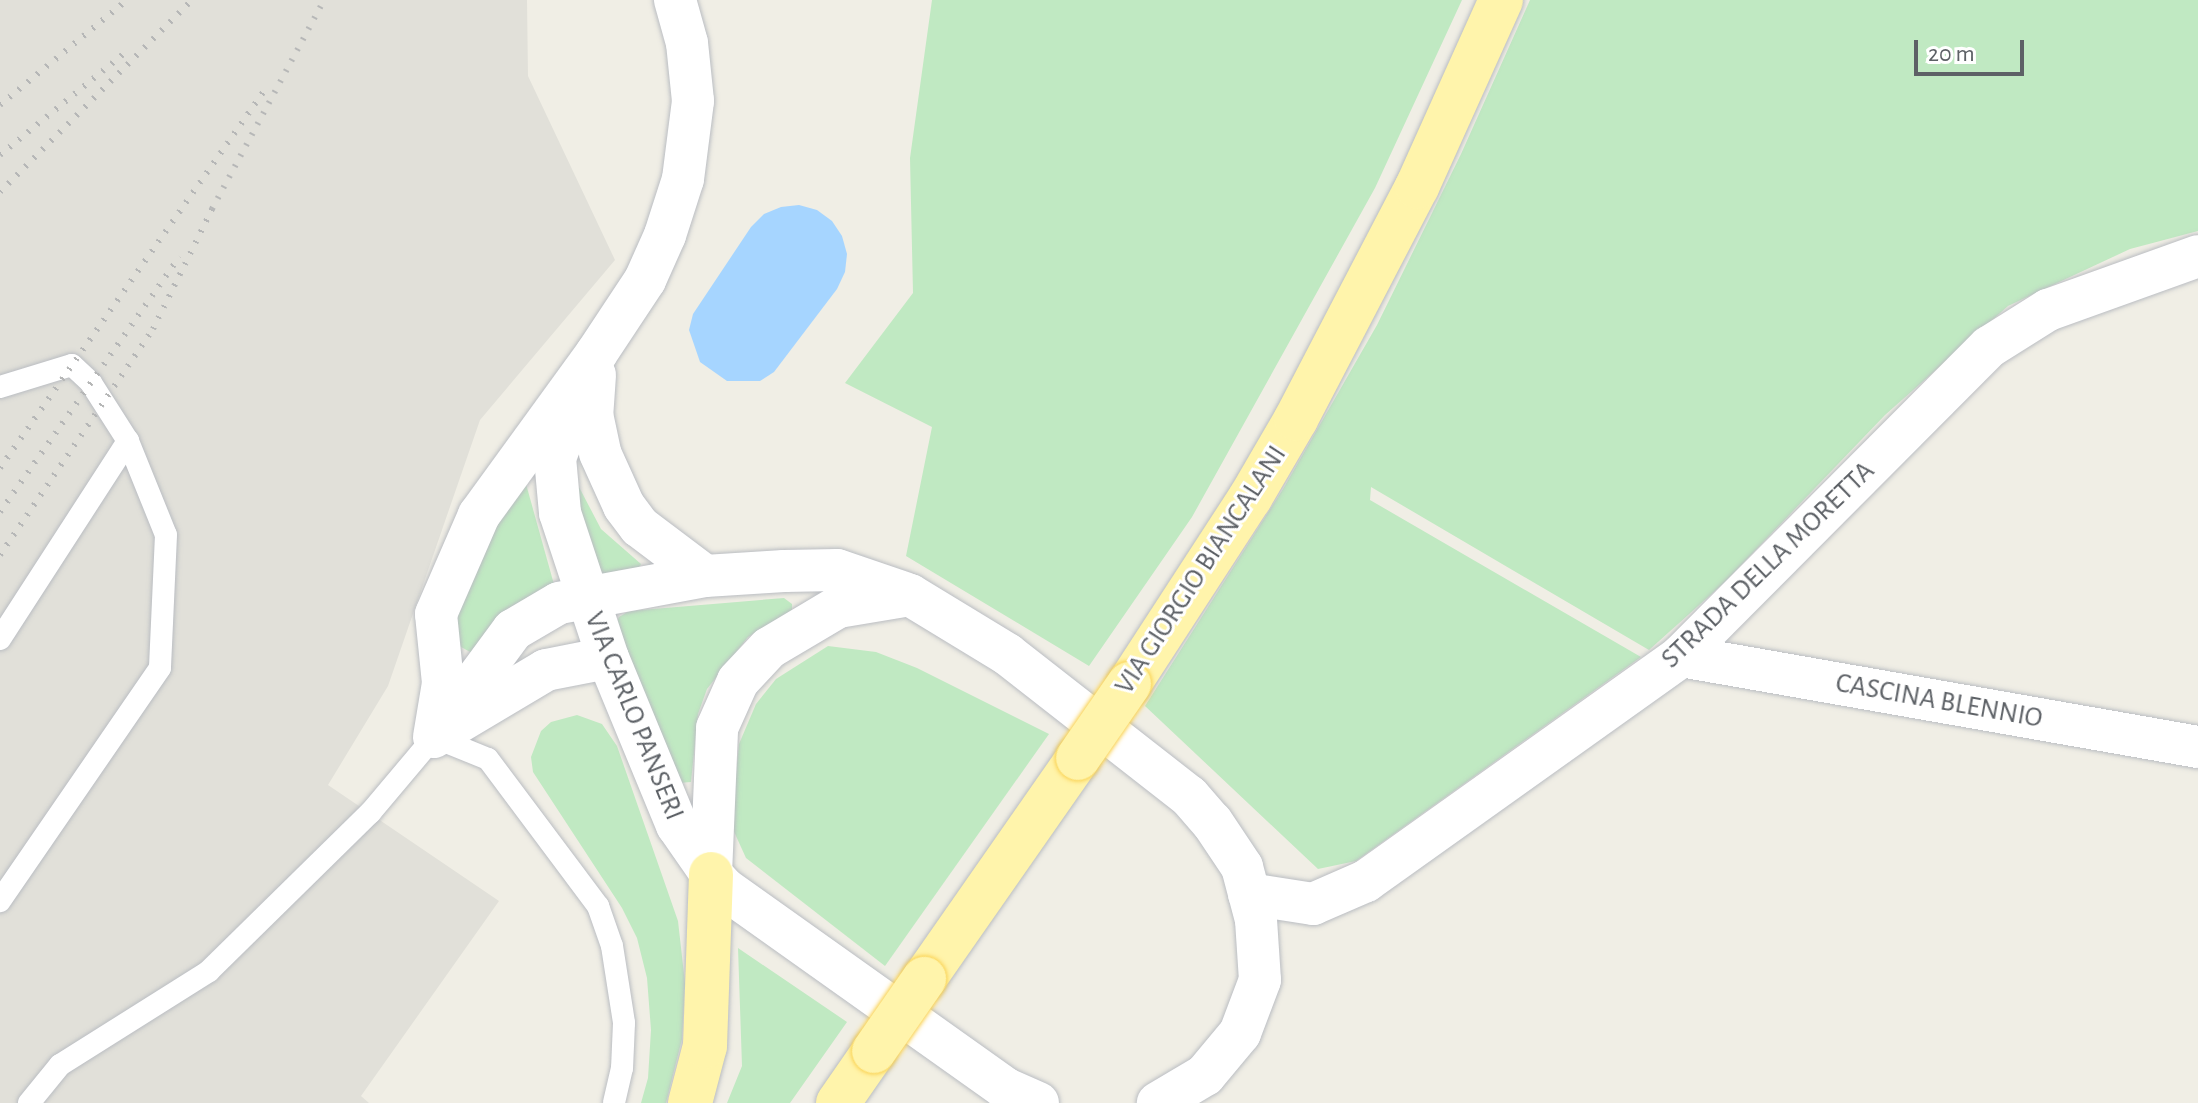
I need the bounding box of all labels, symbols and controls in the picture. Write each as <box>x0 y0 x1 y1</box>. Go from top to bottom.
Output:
scale bar <box>1918 24 2028 74</box>
text: 20 m <box>1928 42 1975 66</box>
street label: VIA GIORGIO BIANCALANI <box>1108 439 1294 701</box>
street label: STRADA DELLA MORETTA <box>1654 454 1882 676</box>
street label: VIA CARLO PANSERI <box>577 607 691 825</box>
street label: CASCINA BLENNIO <box>1833 666 2045 736</box>

